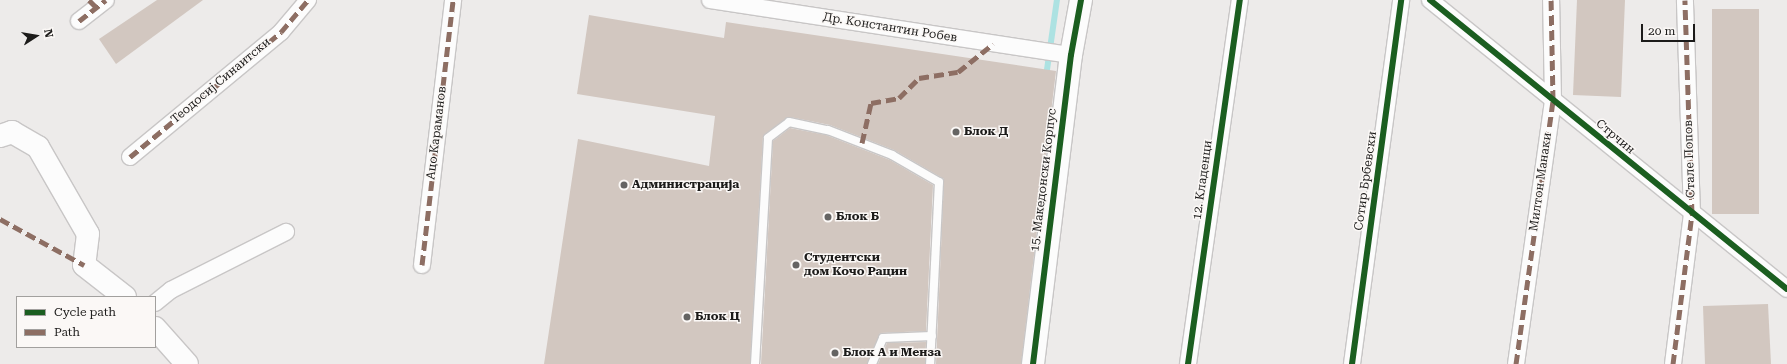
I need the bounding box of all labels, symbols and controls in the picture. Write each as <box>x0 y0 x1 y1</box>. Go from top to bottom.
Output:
street label: Др. Константин Робев <box>822 10 958 46</box>
north arrow <box>16 16 56 56</box>
scale bar <box>1643 16 1697 42</box>
text: 20 m <box>1648 24 1675 38</box>
text: N <box>41 28 55 39</box>
street label: Теодосиј Синаитски <box>168 35 274 127</box>
street label: Ацо Караманов <box>424 85 450 181</box>
street label: 15. Македонски Корпус <box>1028 108 1060 252</box>
street label: Стрчин <box>1593 117 1637 157</box>
street label: Стале Попов <box>1681 120 1699 198</box>
place label: Блок Д <box>964 125 1008 139</box>
marker: Блок Д <box>951 127 961 137</box>
street label: Сотир Брбевски <box>1352 130 1380 232</box>
street label: Милтон Манаки <box>1527 132 1555 232</box>
street label: 12. Кладенци <box>1190 139 1216 221</box>
place label: Администрација <box>632 178 739 192</box>
marker: Администрација <box>619 180 629 190</box>
place label: Блок Б <box>836 210 879 224</box>
marker: Блок Б <box>823 212 833 222</box>
place label: Студентски дом Кочо Рацин <box>804 251 907 279</box>
marker: Студентски дом Кочо Рацин <box>791 260 801 270</box>
legend <box>16 296 156 348</box>
text: Cycle path <box>54 305 116 319</box>
place label: Блок Ц <box>695 310 740 324</box>
marker: Блок Ц <box>682 312 692 322</box>
text: Path <box>54 325 80 339</box>
place label: Блок А и Менза <box>843 346 941 360</box>
marker: Блок А и Менза <box>830 348 840 358</box>

